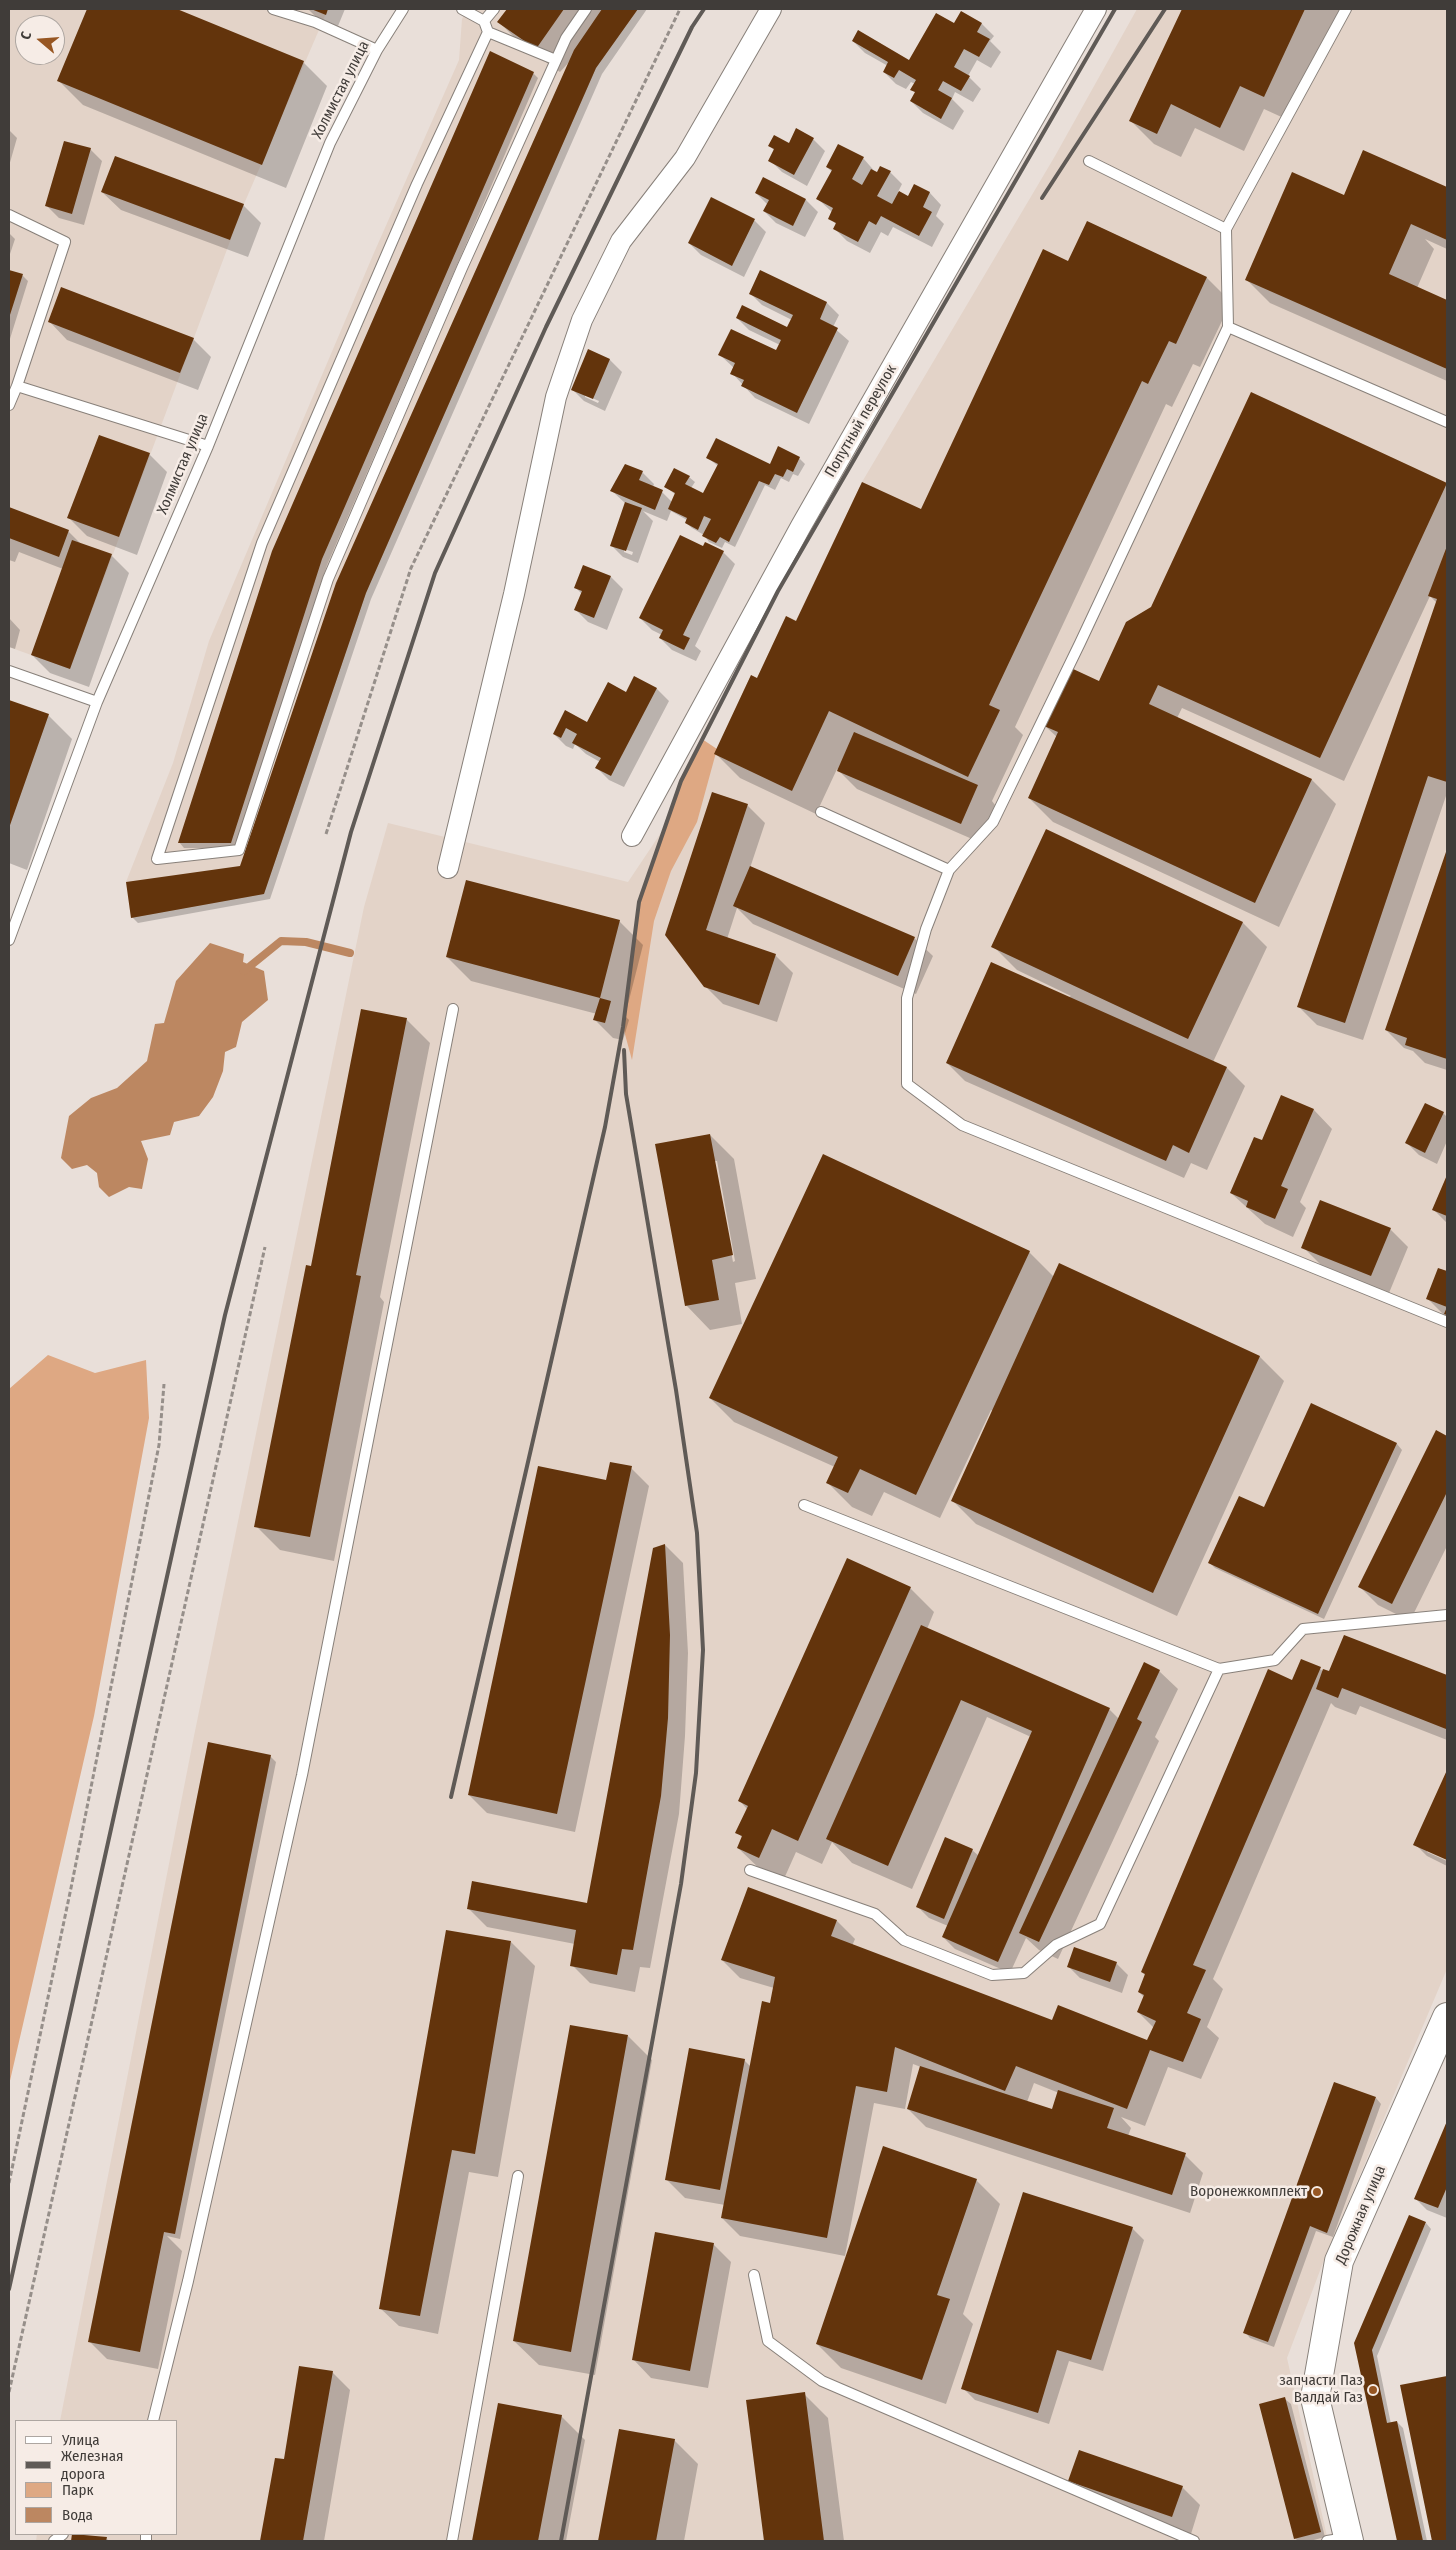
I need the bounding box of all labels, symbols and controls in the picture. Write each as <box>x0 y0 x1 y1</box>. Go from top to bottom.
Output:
north arrow <box>15 15 65 65</box>
text: С <box>17 29 35 42</box>
street label: Холмистая улица <box>309 38 373 142</box>
street label: Попутный переулок <box>821 361 901 481</box>
street label: Холмистая улица <box>154 411 212 517</box>
street label: Дорожная улица <box>1332 2163 1390 2267</box>
place label: Воронежкомплект <box>1190 2183 1307 2201</box>
marker: Воронежкомплект <box>1311 2186 1323 2198</box>
place label: запчасти Паз Валдай Газ <box>1279 2372 1363 2407</box>
marker: запчасти Паз Валдай Газ <box>1367 2384 1379 2396</box>
legend <box>15 2420 178 2535</box>
text: Улица <box>62 2431 100 2449</box>
text: Железная дорога <box>61 2447 123 2483</box>
text: Парк <box>62 2481 93 2499</box>
text: Вода <box>62 2506 93 2524</box>

